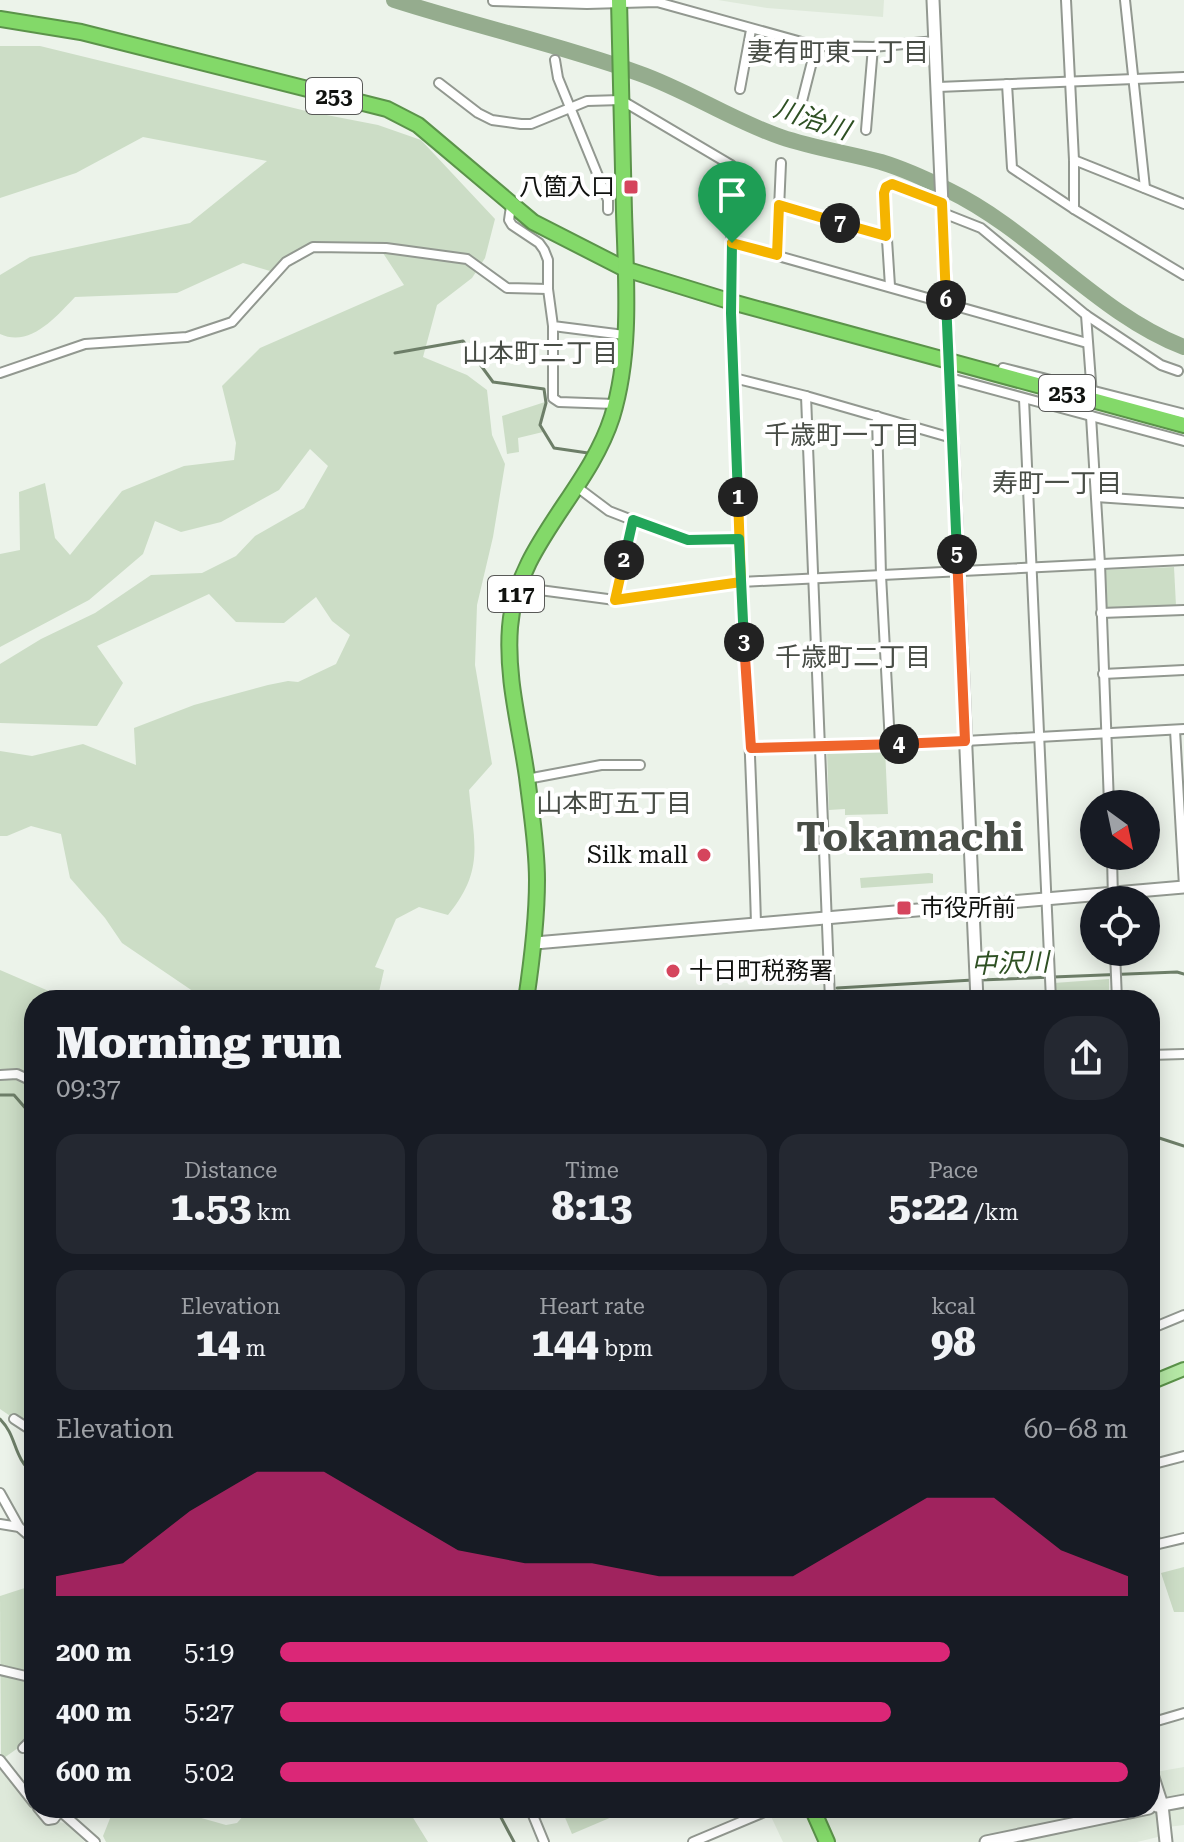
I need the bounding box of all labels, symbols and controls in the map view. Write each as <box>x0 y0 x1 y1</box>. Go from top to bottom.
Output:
district label: 妻有町東一丁目 <box>747 37 929 67</box>
road number: 253 <box>306 78 362 114</box>
water label: 川治川 <box>770 93 857 146</box>
pin <box>698 161 766 243</box>
place label: 八箇入口 <box>519 173 615 201</box>
icon: arrive <box>710 173 754 217</box>
marker: 八箇入口 <box>622 178 640 196</box>
pin: 7 <box>820 203 860 243</box>
text: 7 <box>834 210 846 235</box>
pin: 6 <box>926 280 966 320</box>
text: 6 <box>940 287 952 312</box>
district label: 山本町二丁目 <box>462 338 618 368</box>
road number: 253 <box>1039 375 1095 411</box>
district label: 千歳町一丁目 <box>764 420 920 450</box>
district label: 寿町一丁目 <box>992 468 1122 498</box>
pin: 1 <box>718 477 758 517</box>
text: 1 <box>732 484 744 509</box>
pin: 5 <box>937 534 977 574</box>
pin: 2 <box>604 540 644 580</box>
text: 5 <box>951 541 963 566</box>
text: 2 <box>618 547 630 572</box>
road number: 117 <box>488 576 544 612</box>
pin: 3 <box>724 622 764 662</box>
text: 3 <box>738 629 750 654</box>
district label: 千歳町二丁目 <box>775 642 931 672</box>
pin: 4 <box>879 724 919 764</box>
text: 4 <box>893 731 905 756</box>
district label: 山本町五丁目 <box>536 788 692 818</box>
north arrow <box>1080 790 1160 870</box>
map controls <box>1080 790 1160 966</box>
district label: Tokamachi <box>796 814 1024 861</box>
place label: Silk mall <box>587 841 688 869</box>
marker: Silk mall <box>695 846 713 864</box>
button: locate <box>1080 886 1160 966</box>
place label: 市役所前 <box>920 894 1016 922</box>
marker: 市役所前 <box>895 899 913 917</box>
water label: 中沢川 <box>970 947 1052 979</box>
place label: 十日町税務署 <box>689 957 833 985</box>
marker: 十日町税務署 <box>664 962 682 980</box>
button: share <box>1044 1016 1128 1100</box>
text: Morning run <box>56 1017 342 1069</box>
text: 09:37 <box>56 1073 121 1103</box>
text: Distance <box>184 1158 277 1183</box>
text: Time <box>565 1158 619 1183</box>
text: Pace <box>929 1158 978 1183</box>
text: 1.53 <box>171 1183 251 1230</box>
text: 8:13 <box>552 1183 632 1230</box>
text: 5:22 <box>888 1183 969 1230</box>
text: km <box>251 1200 291 1225</box>
text: /km <box>969 1200 1019 1225</box>
text: Elevation <box>181 1294 281 1319</box>
text: Heart rate <box>539 1294 645 1319</box>
text: kcal <box>931 1294 975 1319</box>
text: 14 <box>195 1319 240 1366</box>
text: 144 <box>531 1319 598 1366</box>
text: 98 <box>931 1319 976 1366</box>
text: m <box>240 1336 266 1361</box>
text: bpm <box>598 1336 653 1361</box>
text: Elevation <box>56 1414 174 1444</box>
text: 60–68 m <box>1024 1414 1128 1444</box>
text: 200 m <box>56 1637 131 1667</box>
text: 5:19 <box>184 1637 234 1667</box>
text: 400 m <box>56 1697 131 1727</box>
text: 5:27 <box>184 1697 234 1727</box>
text: 600 m <box>56 1757 131 1787</box>
text: 5:02 <box>184 1757 234 1787</box>

